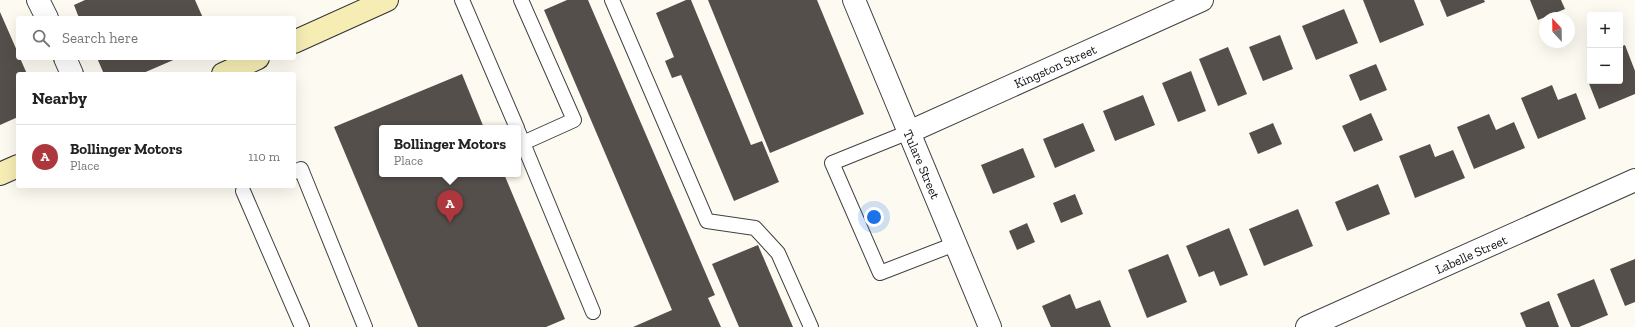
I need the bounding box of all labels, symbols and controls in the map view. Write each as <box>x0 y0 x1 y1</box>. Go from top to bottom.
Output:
north arrow <box>1539 12 1575 48</box>
map controls <box>1587 12 1623 84</box>
button: + <box>1587 12 1623 48</box>
search box <box>16 16 296 60</box>
icon: search <box>30 27 52 49</box>
text: Search here <box>62 29 138 47</box>
street label: Kingston Street <box>1012 42 1099 91</box>
button: − <box>1587 48 1623 84</box>
text: Nearby <box>32 88 87 108</box>
popup <box>379 125 521 177</box>
street label: Tulare Street <box>900 127 943 201</box>
text: Bollinger Motors <box>394 135 506 153</box>
text: Bollinger Motors <box>70 140 182 158</box>
text: A <box>41 149 49 164</box>
text: 110 m <box>248 149 280 164</box>
text: Place <box>394 153 423 168</box>
text: Place <box>70 158 99 173</box>
pin: A <box>437 190 463 223</box>
your location <box>864 207 884 227</box>
street label: Labelle Street <box>1433 232 1509 277</box>

